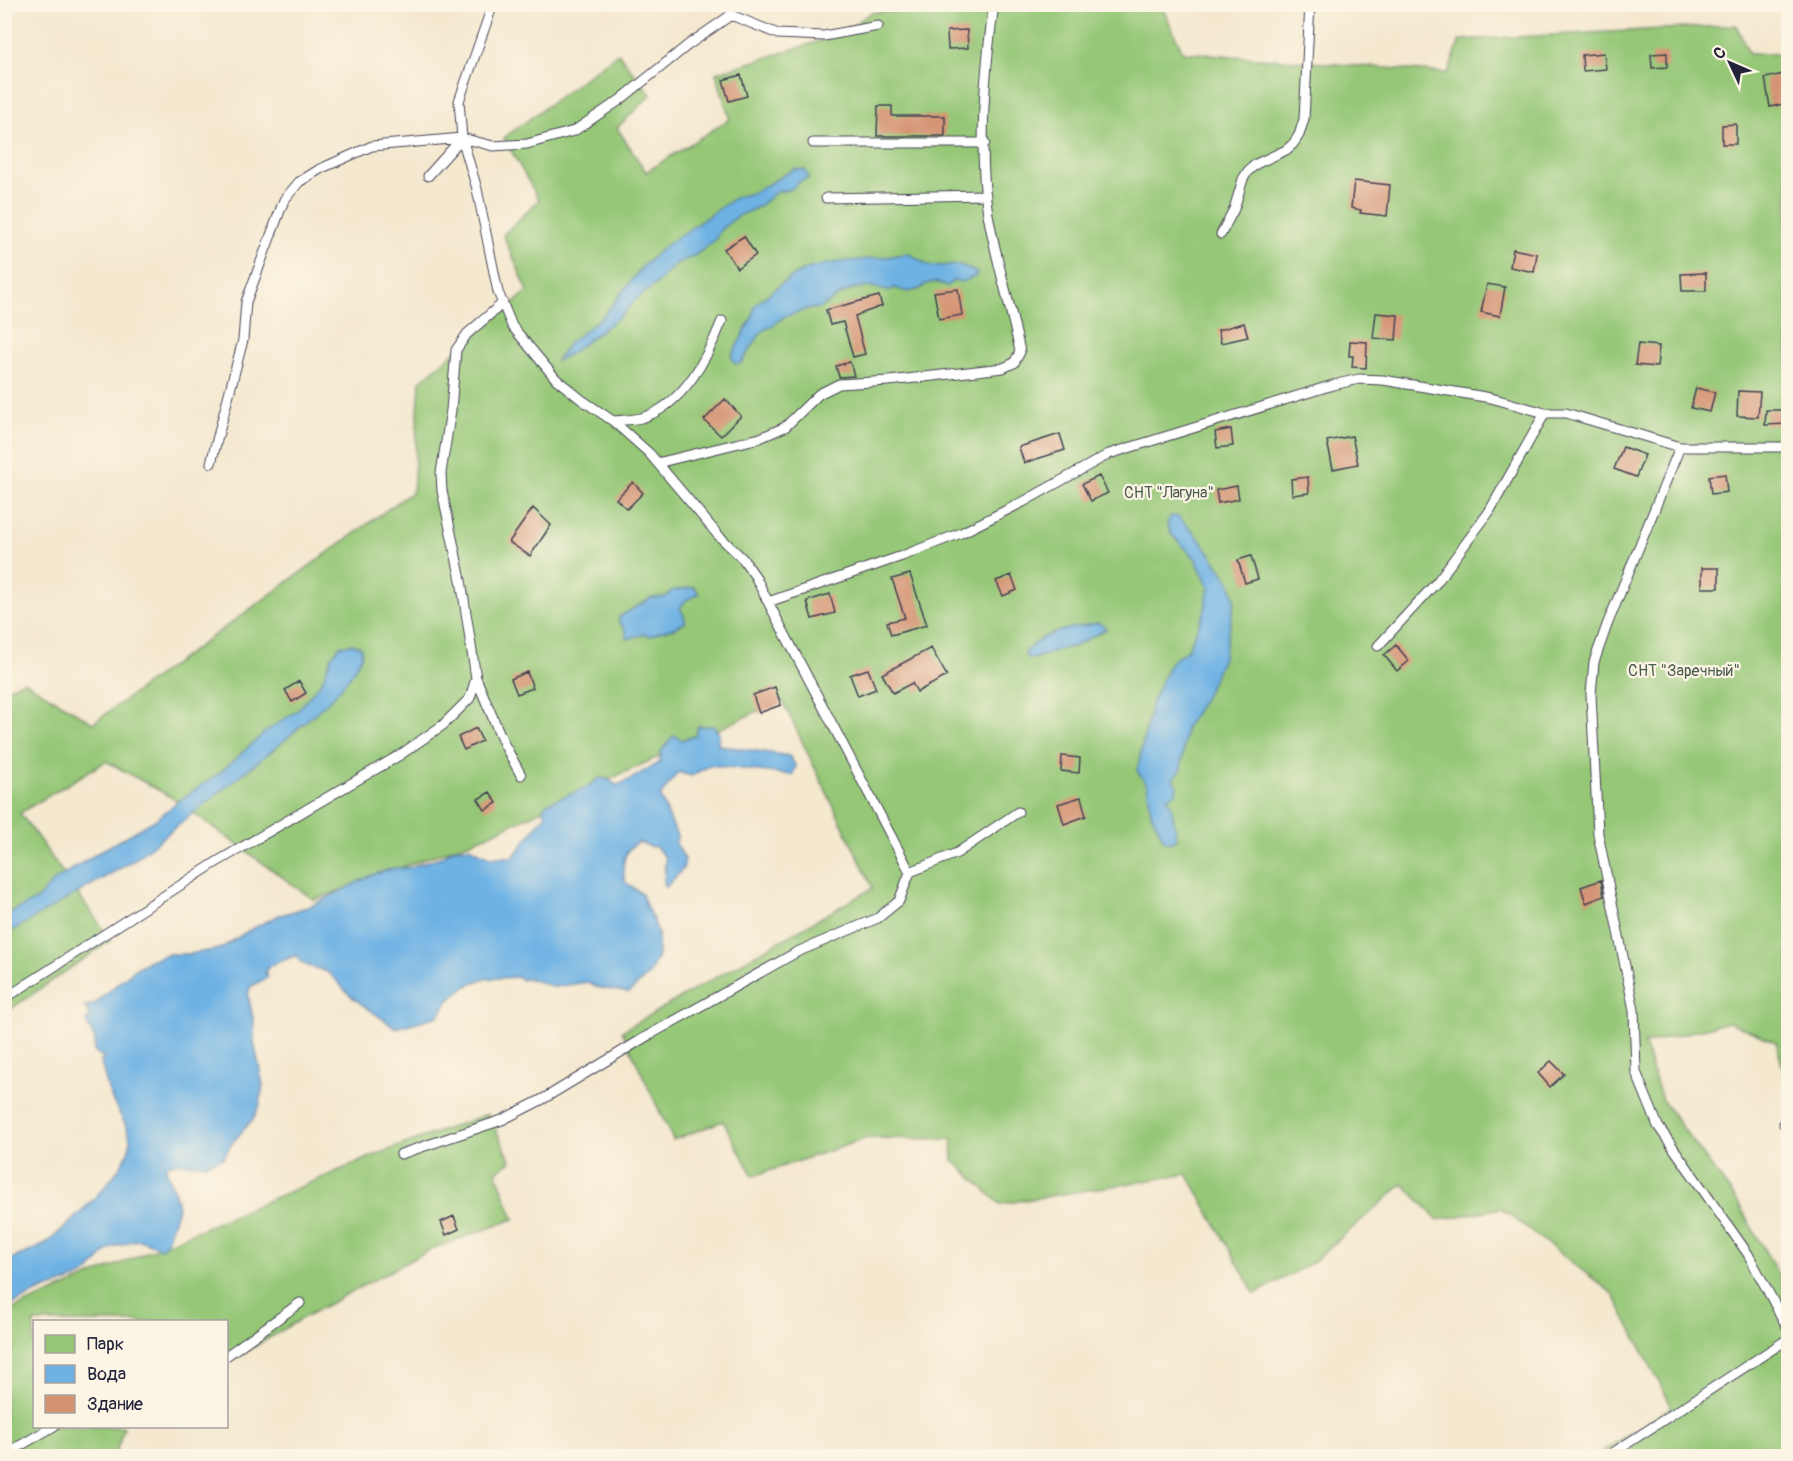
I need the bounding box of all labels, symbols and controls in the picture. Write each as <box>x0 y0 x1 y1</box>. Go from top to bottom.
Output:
north arrow <box>1700 33 1760 93</box>
text: С <box>1709 43 1731 64</box>
park label: СНТ "Лагуна" <box>1124 483 1214 503</box>
park label: СНТ "Заречный" <box>1628 661 1740 681</box>
legend <box>33 1320 228 1428</box>
text: Парк <box>87 1333 124 1356</box>
text: Вода <box>87 1363 126 1386</box>
text: Здание <box>87 1393 143 1416</box>

